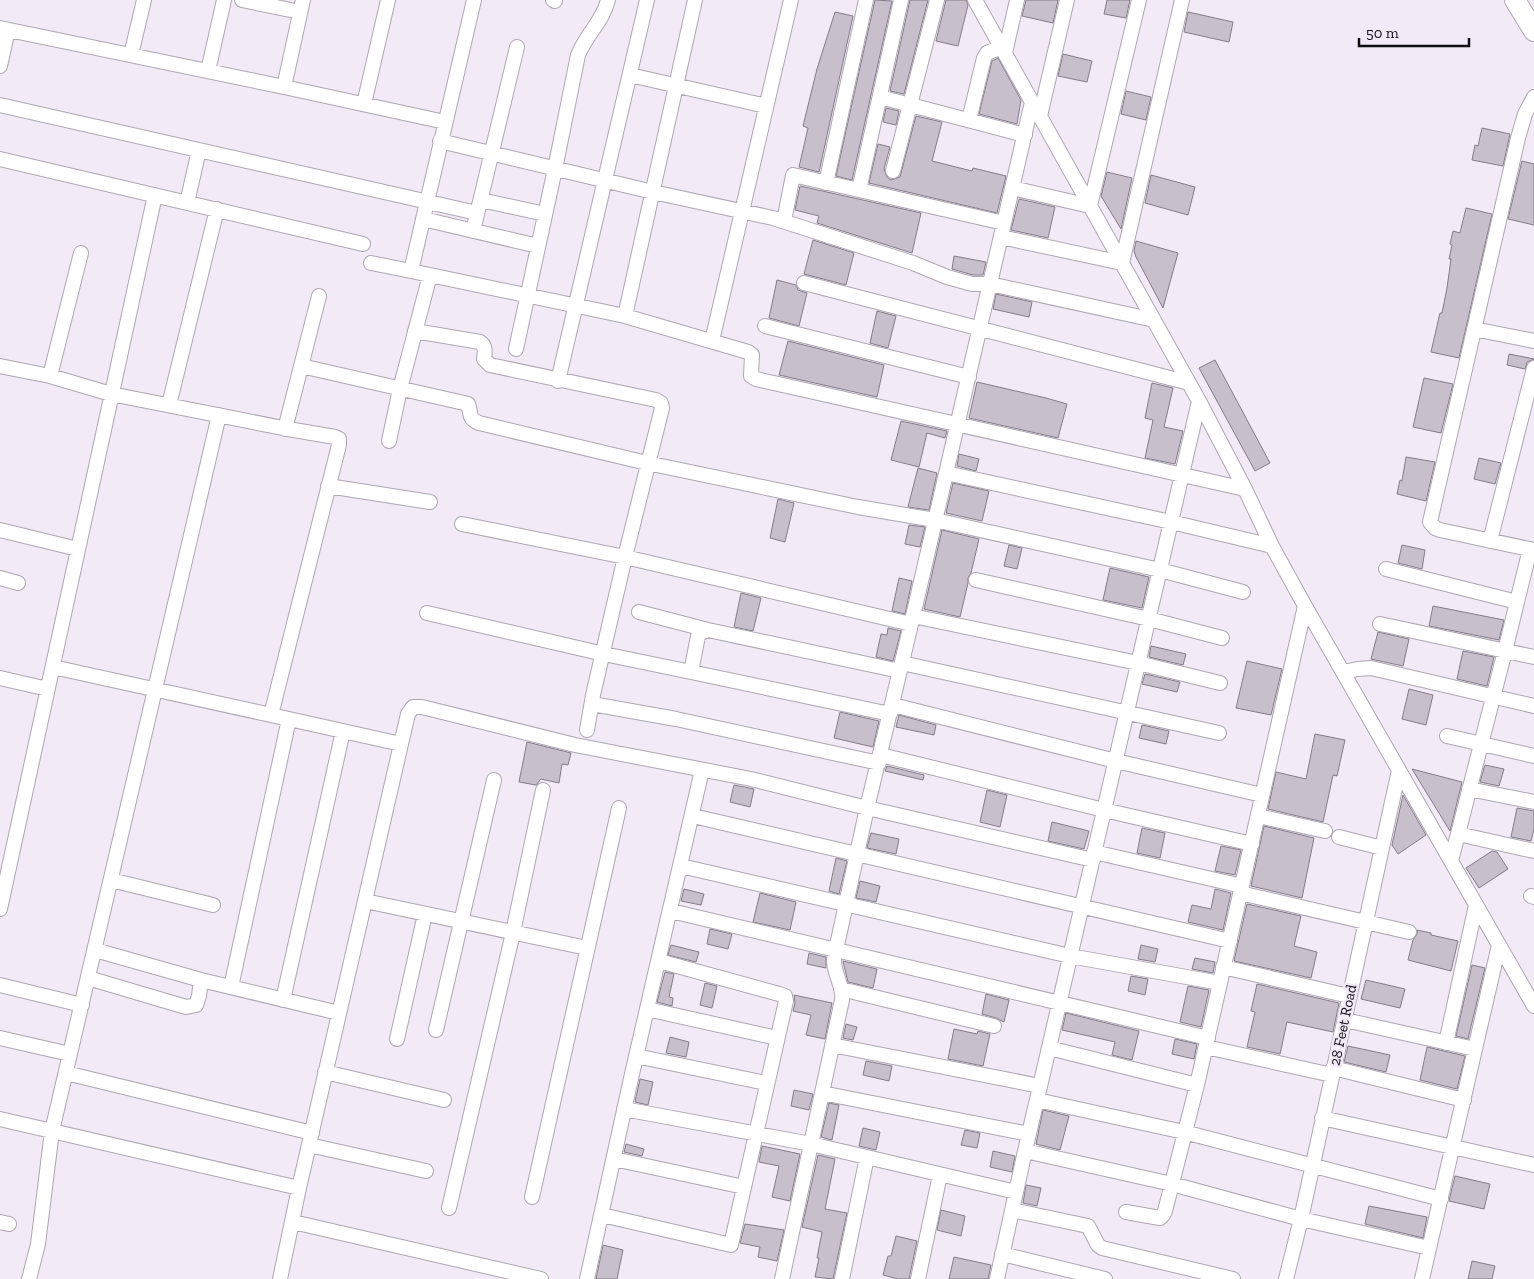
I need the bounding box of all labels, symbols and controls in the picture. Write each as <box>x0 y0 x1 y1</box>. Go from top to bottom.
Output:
scale bar <box>1359 15 1469 47</box>
text: 50 m <box>1366 24 1399 42</box>
street label: 28 Feet Road <box>1326 982 1361 1067</box>

